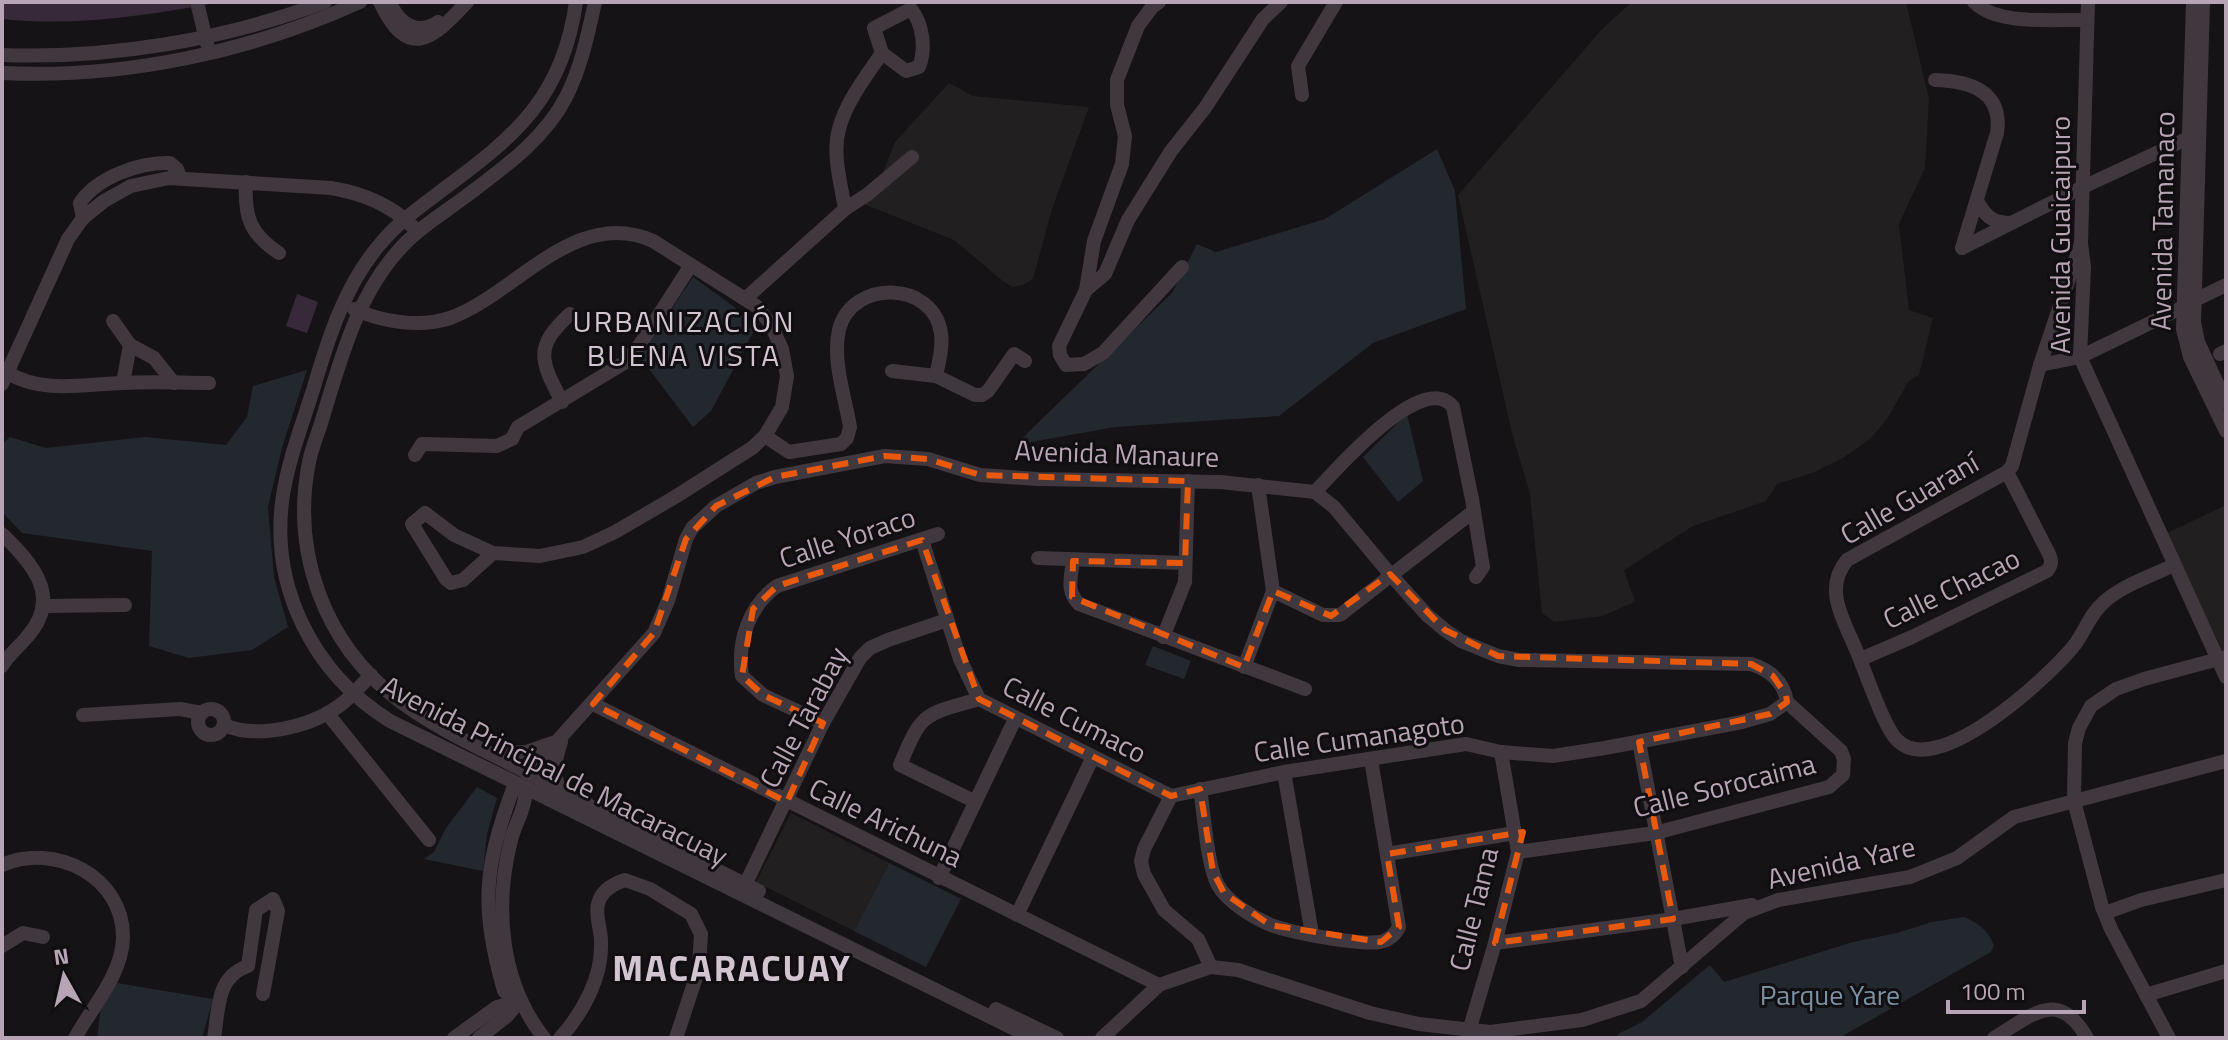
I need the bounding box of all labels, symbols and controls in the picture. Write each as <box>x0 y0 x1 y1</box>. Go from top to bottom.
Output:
street label: Avenida Tamanaco <box>2139 111 2185 331</box>
street label: Avenida Guaicaipuro <box>2038 116 2081 354</box>
district label: URBANIZACIÓN BUENA VISTA <box>573 298 795 378</box>
street label: Avenida Manaure <box>1014 428 1220 478</box>
street label: Calle Guaraní <box>1832 440 1988 555</box>
street label: Calle Yoraco <box>773 495 921 579</box>
street label: Calle Chacao <box>1875 536 2027 640</box>
street label: Calle Tarabay <box>748 639 858 795</box>
street label: Avenida Principal de Macaracuay <box>374 664 736 876</box>
street label: Calle Cumaco <box>995 664 1155 774</box>
street label: Calle Cumanagoto <box>1251 701 1467 773</box>
street label: Calle Sorocaima <box>1628 742 1820 828</box>
street label: Calle Arichuna <box>802 766 970 878</box>
street label: Avenida Yare <box>1763 824 1919 900</box>
street label: Calle Tama <box>1437 843 1509 975</box>
north arrow <box>24 936 104 1016</box>
text: N <box>51 938 71 974</box>
district label: MACARACUAY <box>612 940 852 995</box>
scale bar <box>1948 964 2084 1014</box>
park label: Parque Yare <box>1760 973 1900 1016</box>
text: 100 m <box>1960 973 2026 1009</box>

